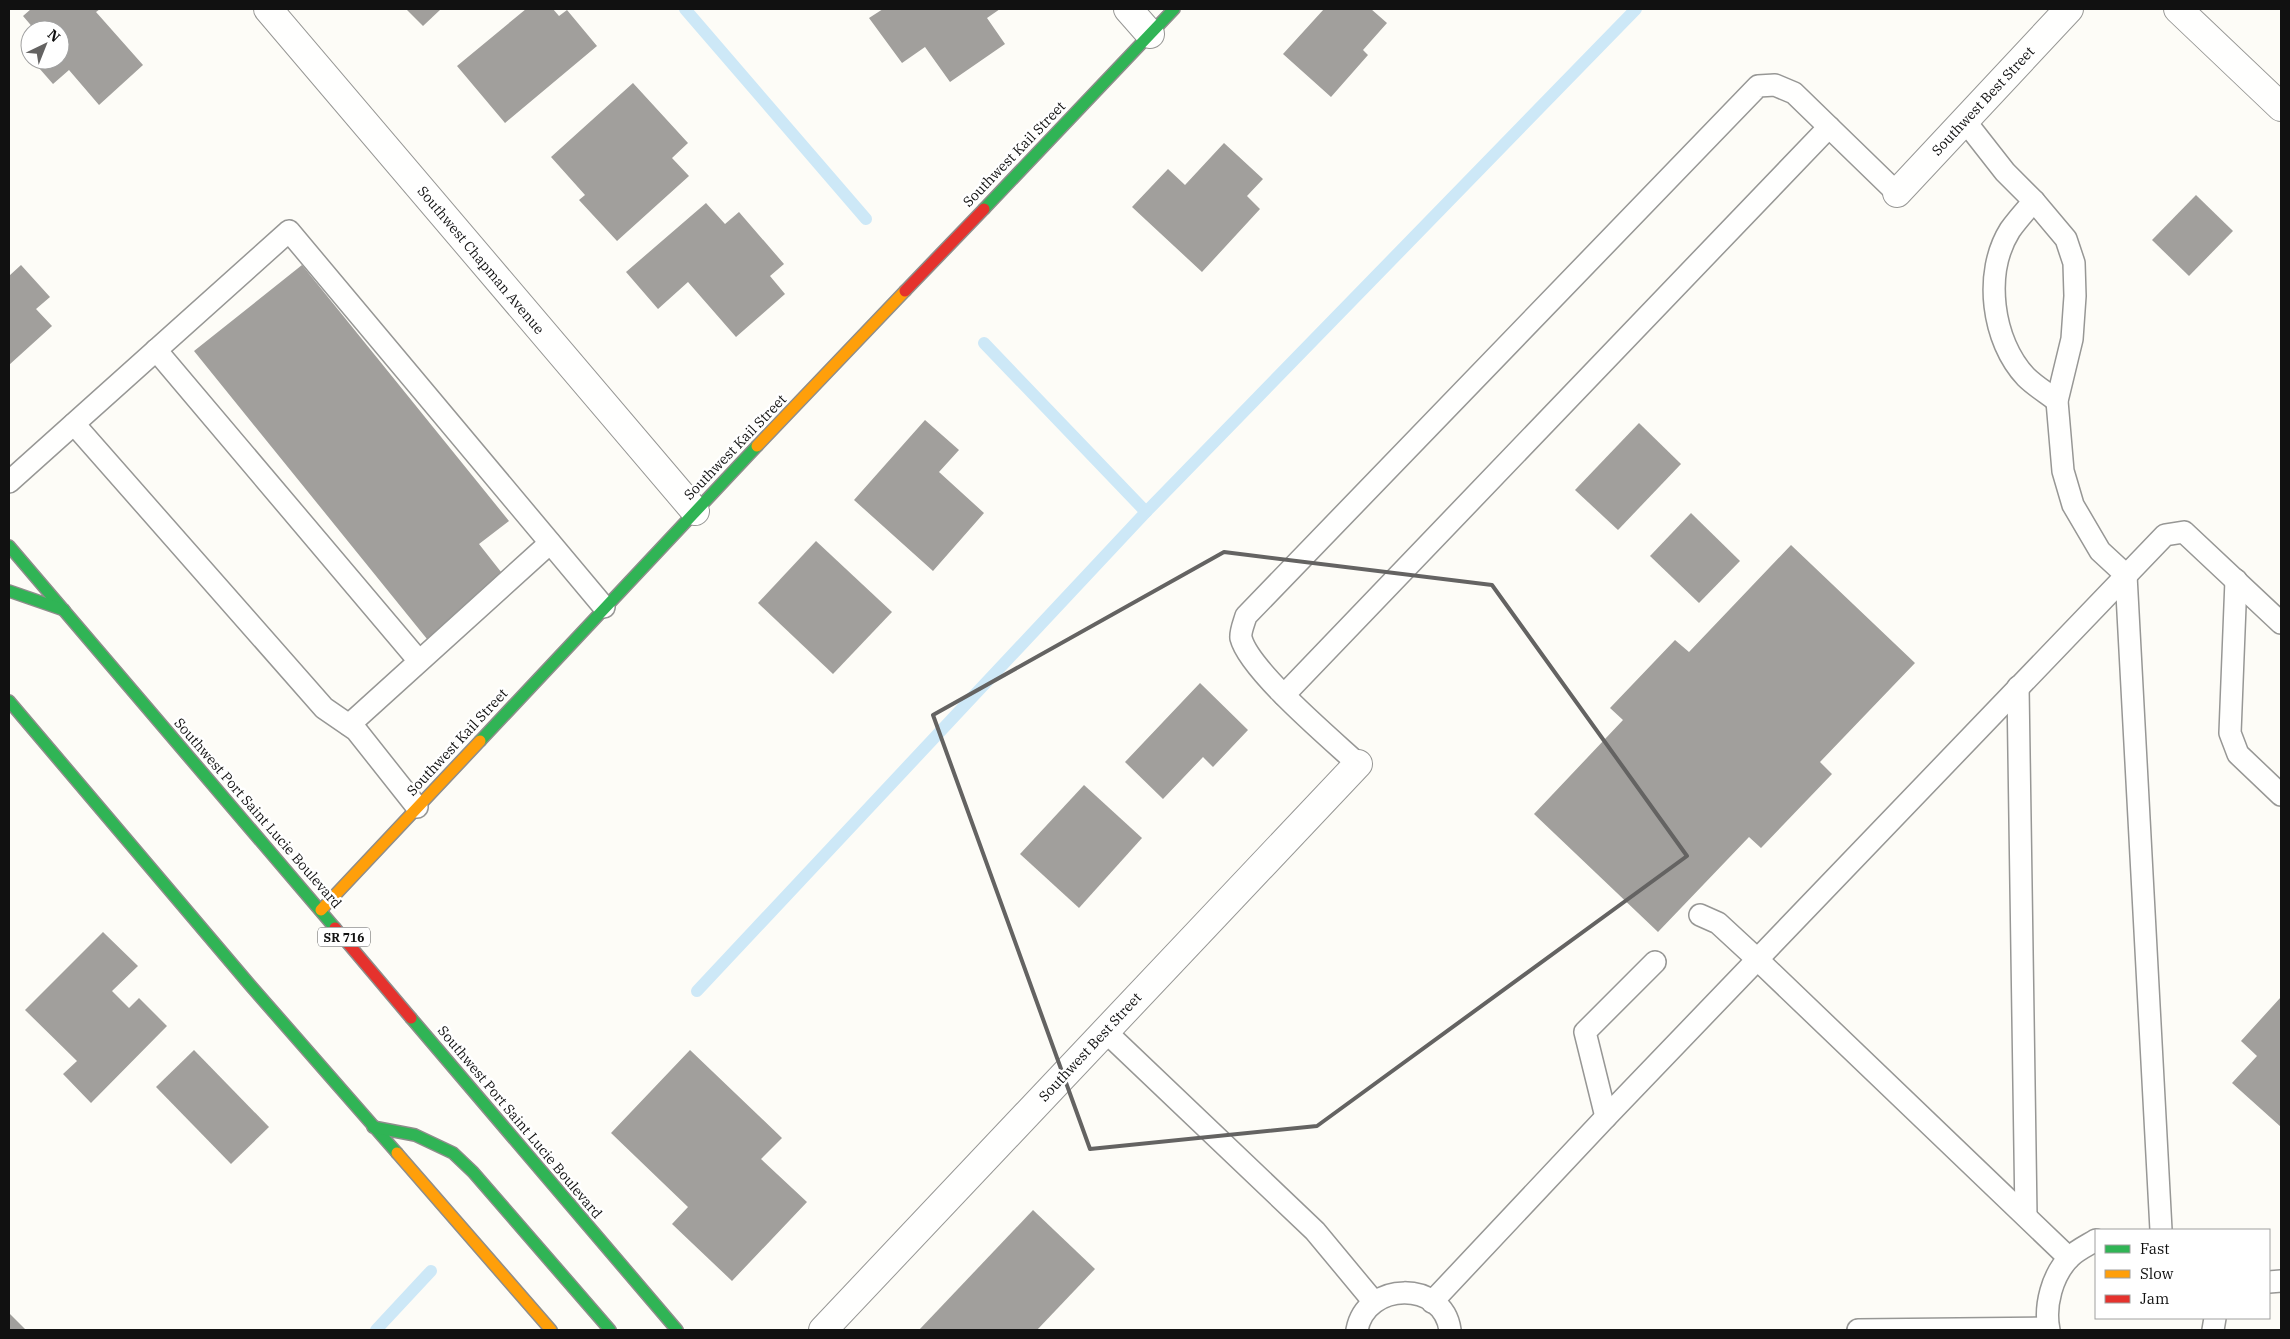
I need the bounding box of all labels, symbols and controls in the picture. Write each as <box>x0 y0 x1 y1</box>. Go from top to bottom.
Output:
north arrow <box>20 20 70 70</box>
text: N <box>44 25 64 46</box>
street label: Southwest Best Street <box>1928 43 2038 159</box>
street label: Southwest Kail Street <box>959 97 1069 211</box>
street label: Southwest Chapman Avenue <box>414 182 548 338</box>
street label: Southwest Kail Street <box>680 390 790 504</box>
street label: Southwest Kail Street <box>403 685 511 799</box>
street label: Southwest Port Saint Lucie Boulevard <box>170 714 346 912</box>
road number: SR 716 <box>318 928 370 946</box>
street label: Southwest Best Street <box>1035 989 1145 1105</box>
street label: Southwest Port Saint Lucie Boulevard <box>434 1022 606 1223</box>
legend <box>2095 1229 2270 1319</box>
text: Fast <box>2140 1239 2170 1258</box>
text: Slow <box>2140 1264 2174 1283</box>
text: Jam <box>2140 1289 2169 1308</box>

